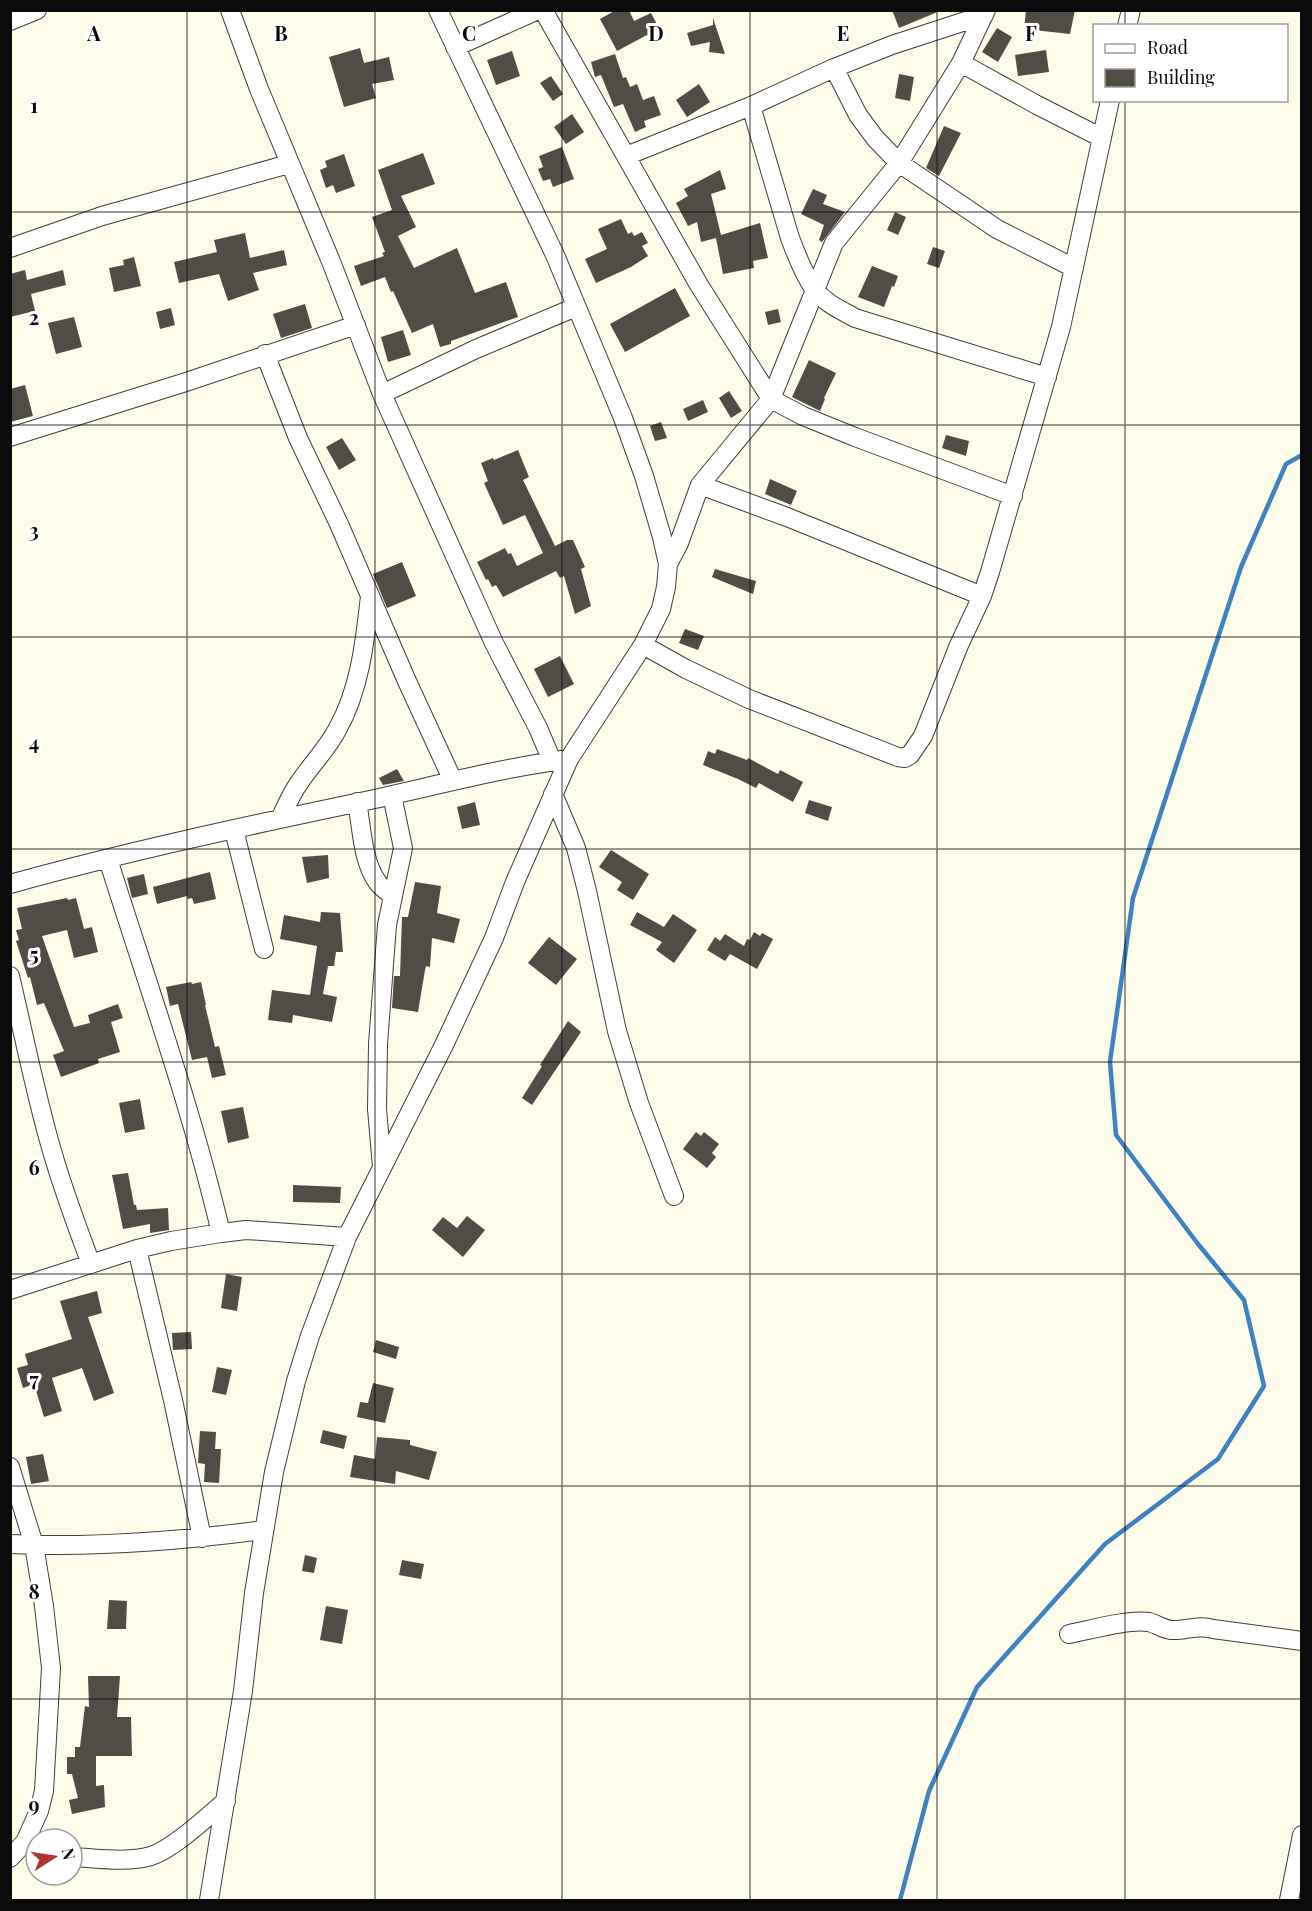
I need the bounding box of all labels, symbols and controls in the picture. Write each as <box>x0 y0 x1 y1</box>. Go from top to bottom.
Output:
text: A <box>86 19 101 46</box>
text: B <box>274 19 288 46</box>
text: C <box>462 19 476 46</box>
text: D <box>648 19 664 46</box>
text: E <box>837 19 849 46</box>
text: F <box>1025 19 1037 46</box>
legend <box>1093 24 1288 102</box>
text: Road <box>1147 35 1188 59</box>
text: Building <box>1147 65 1215 89</box>
text: 1 <box>30 91 38 118</box>
text: 2 <box>29 303 39 330</box>
text: 3 <box>29 516 39 543</box>
text: 4 <box>29 728 39 755</box>
text: 5 <box>29 940 39 967</box>
text: 6 <box>28 1153 40 1180</box>
text: 7 <box>29 1365 39 1392</box>
text: 8 <box>28 1577 40 1604</box>
text: 9 <box>28 1790 40 1817</box>
north arrow <box>24 1827 84 1887</box>
text: N <box>58 1846 81 1862</box>

